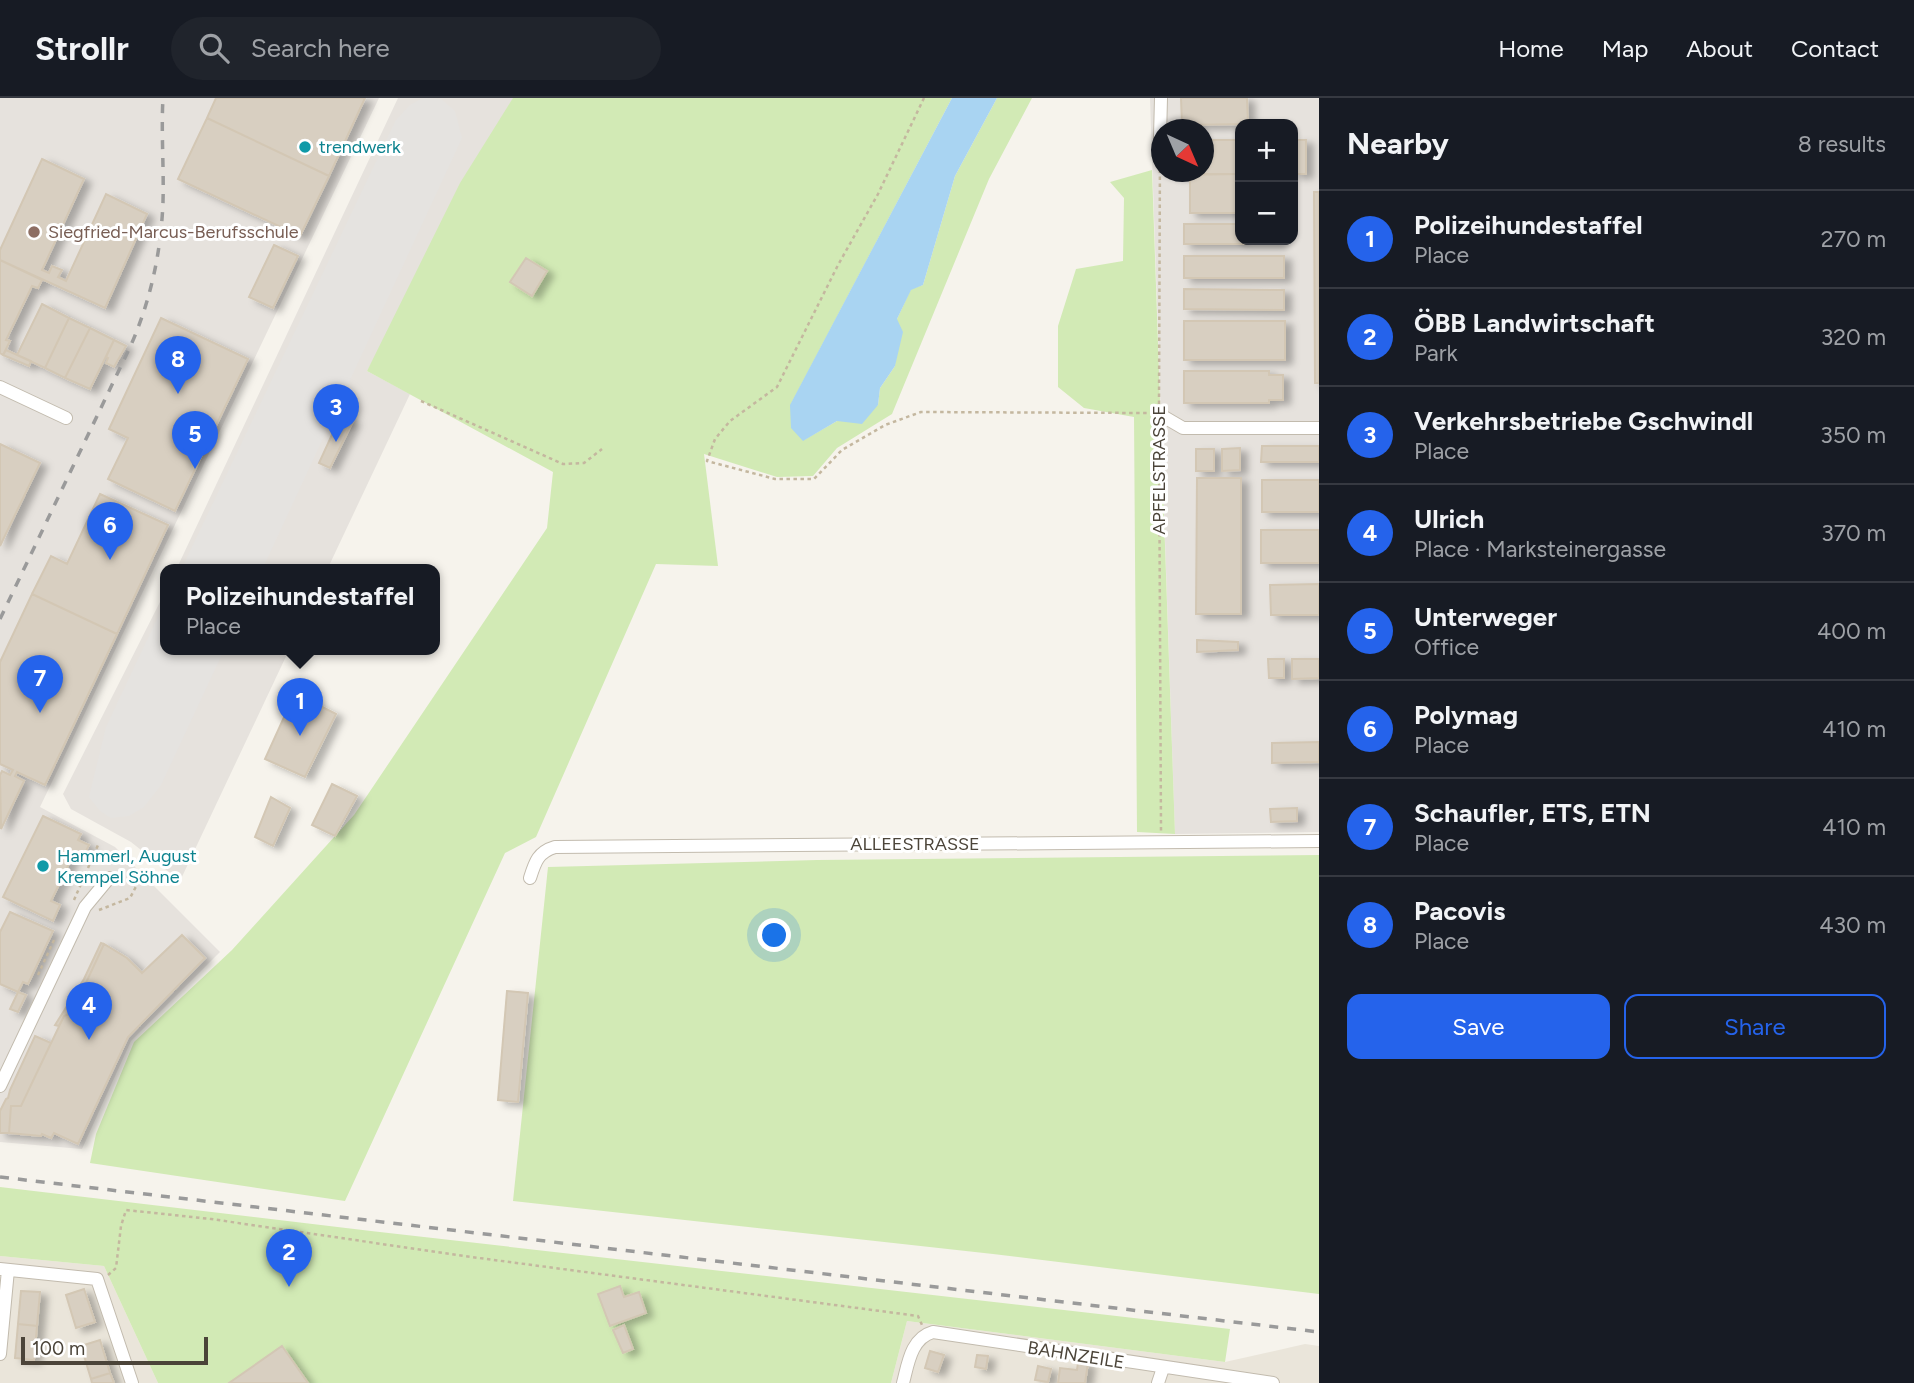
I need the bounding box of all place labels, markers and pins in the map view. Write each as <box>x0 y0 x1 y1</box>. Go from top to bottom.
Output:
place label: trendwerk <box>319 136 401 158</box>
marker: trendwerk <box>297 139 313 155</box>
place label: Siegfried-Marcus-Berufsschule <box>48 221 299 243</box>
marker: Siegfried-Marcus-Berufsschule <box>26 224 42 240</box>
pin: 8 <box>155 336 201 394</box>
pin: 3 <box>313 384 359 442</box>
pin: 5 <box>172 411 218 469</box>
pin: 6 <box>87 502 133 560</box>
pin: 7 <box>17 655 63 713</box>
pin: 1 <box>277 678 323 736</box>
place label: Hammerl, August Krempel Söhne <box>57 845 197 888</box>
marker: Hammerl, August Krempel Söhne <box>35 858 51 874</box>
pin: 4 <box>66 982 112 1040</box>
pin: 2 <box>266 1229 312 1287</box>

